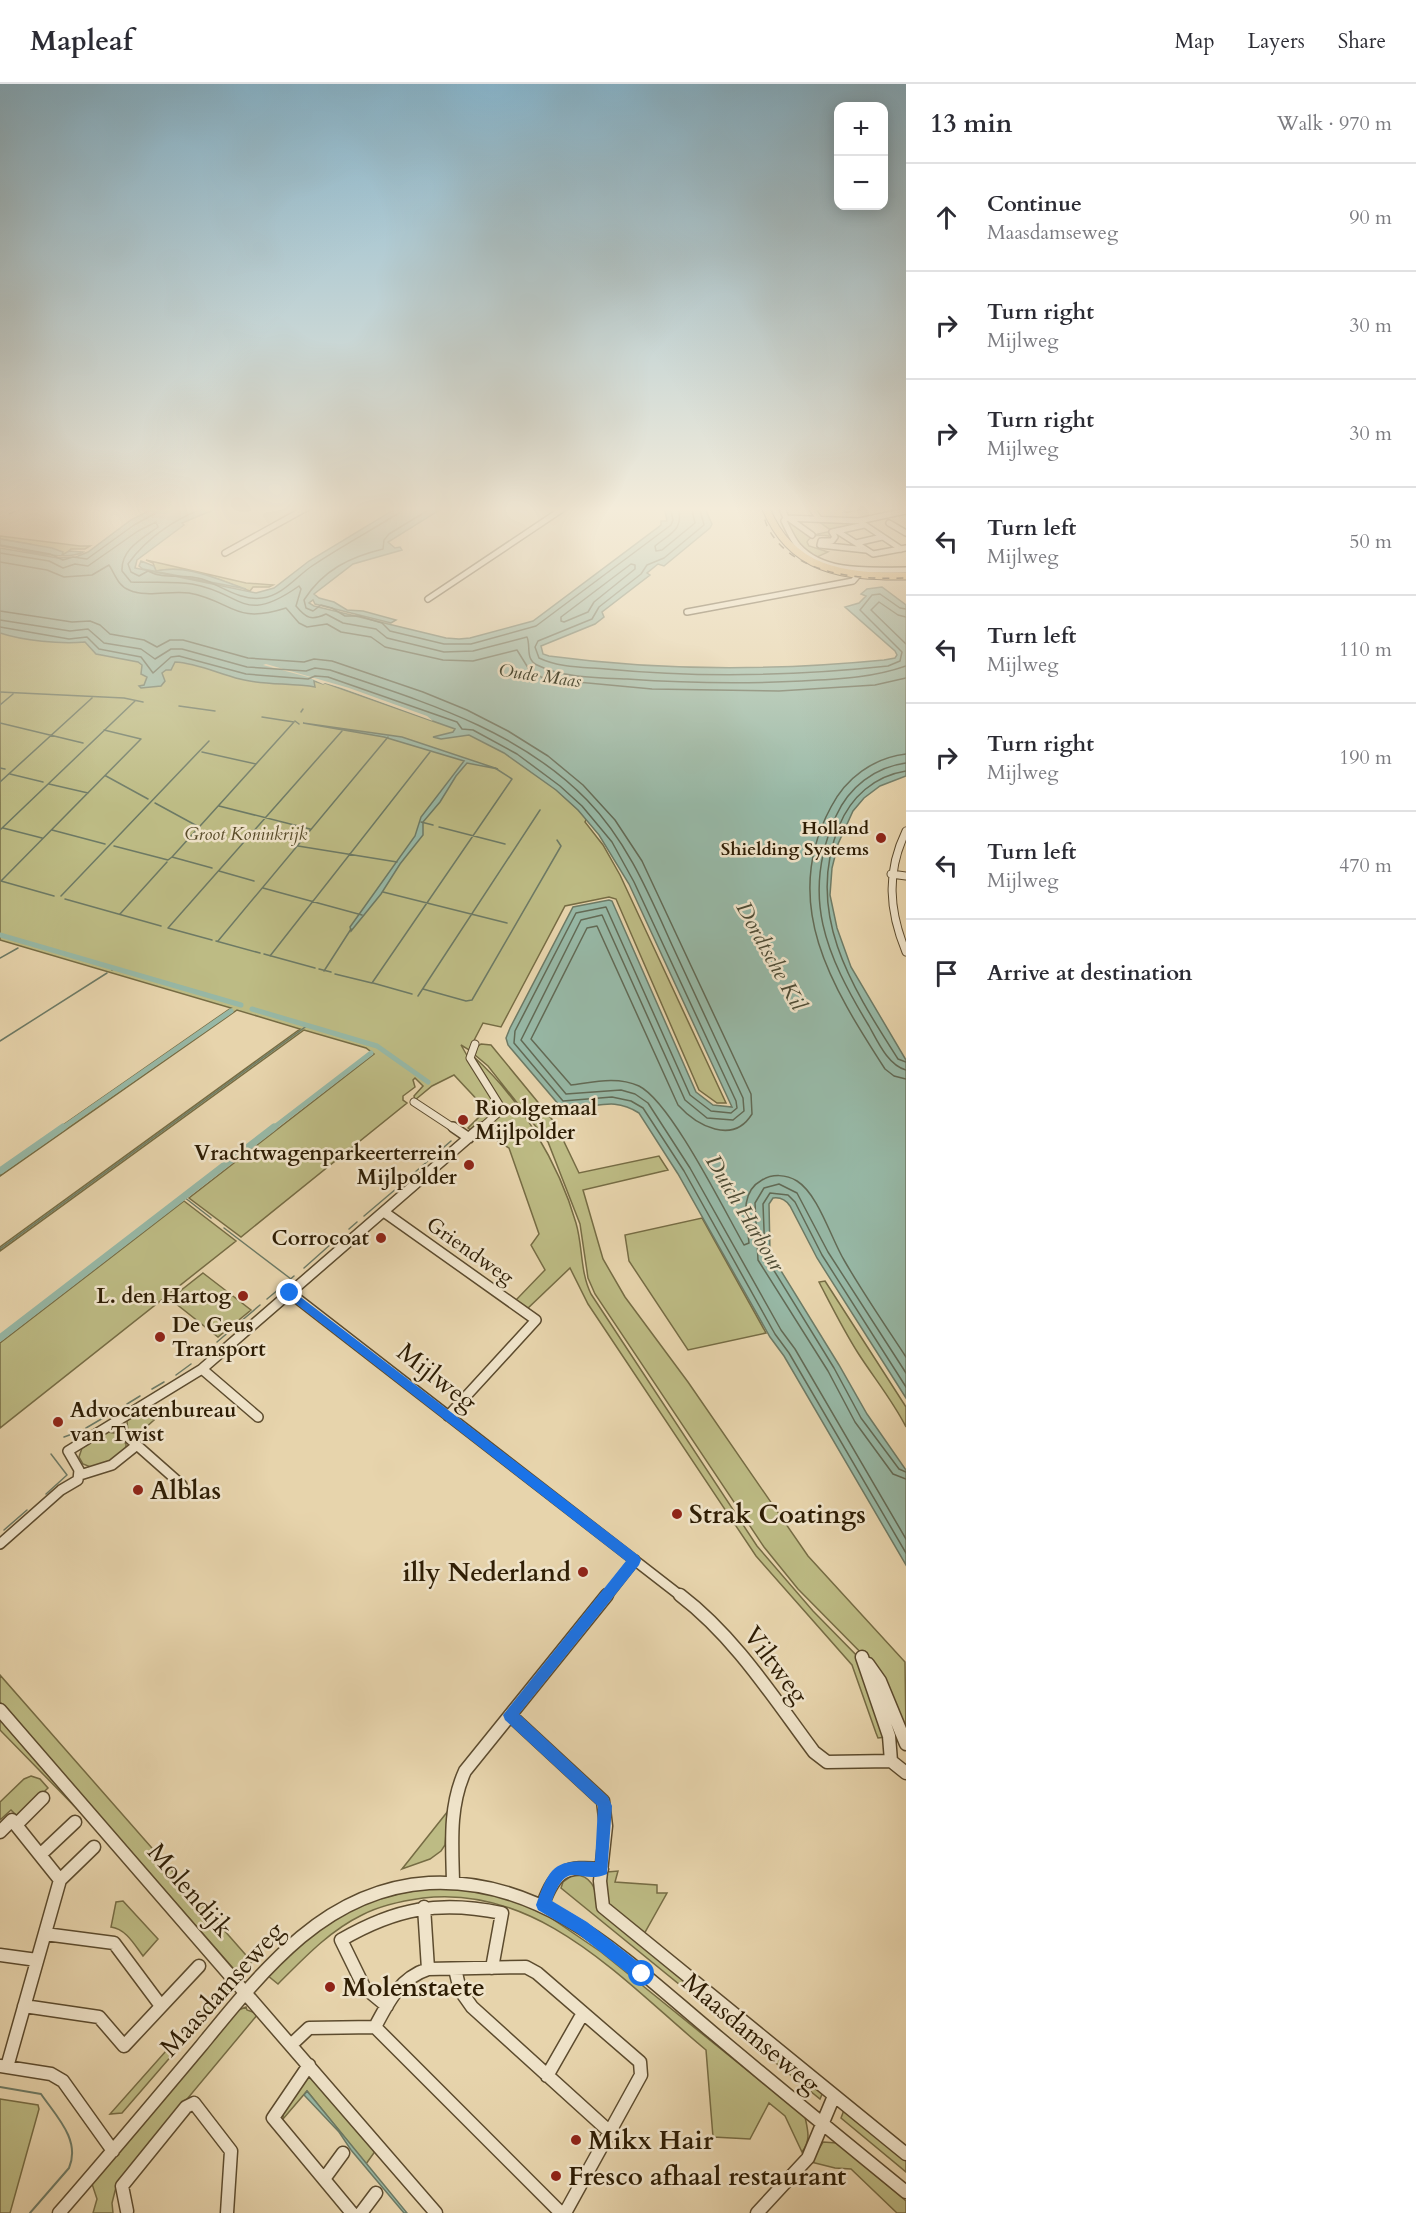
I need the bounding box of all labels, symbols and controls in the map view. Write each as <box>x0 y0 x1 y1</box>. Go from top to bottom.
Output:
text: Mapleaf <box>30 22 133 60</box>
text: Map <box>1175 27 1215 56</box>
text: Layers <box>1248 27 1305 56</box>
text: Share <box>1338 27 1386 56</box>
map controls <box>834 102 888 210</box>
button: + <box>834 102 888 156</box>
text: 13 min <box>930 106 1013 141</box>
text: Walk · 970 m <box>1277 110 1392 137</box>
button: − <box>834 156 888 210</box>
text: Continue <box>987 189 1082 219</box>
icon: ahead <box>930 201 963 234</box>
text: 90 m <box>1349 204 1392 231</box>
text: Maasdamseweg <box>987 219 1118 246</box>
text: Turn right <box>987 297 1094 327</box>
icon: right <box>930 309 963 342</box>
text: 30 m <box>1349 312 1392 339</box>
text: Mijlweg <box>987 327 1059 354</box>
text: Turn right <box>987 405 1094 435</box>
icon: right <box>930 417 963 450</box>
text: 30 m <box>1349 420 1392 447</box>
text: Mijlweg <box>987 435 1059 462</box>
text: Turn left <box>987 513 1076 543</box>
icon: left <box>930 525 963 558</box>
text: 50 m <box>1349 528 1392 555</box>
text: Mijlweg <box>987 543 1059 570</box>
text: Turn left <box>987 621 1076 651</box>
icon: left <box>930 633 963 666</box>
text: 110 m <box>1339 636 1392 663</box>
text: Mijlweg <box>987 651 1059 678</box>
water label: Oude Maas <box>497 658 583 694</box>
text: Turn right <box>987 729 1094 759</box>
icon: right <box>930 741 963 774</box>
text: 190 m <box>1339 744 1392 771</box>
text: Mijlweg <box>987 759 1059 786</box>
place label: Holland Shielding Systems <box>721 816 870 862</box>
park label: Groot Koninkrijk <box>185 822 308 847</box>
marker: Holland Shielding Systems <box>874 831 888 845</box>
text: Turn left <box>987 837 1076 867</box>
icon: left <box>930 849 963 882</box>
text: 470 m <box>1339 852 1392 879</box>
text: Mijlweg <box>987 867 1059 894</box>
water label: Dordtsche Kil <box>729 896 814 1017</box>
icon: arrive <box>930 957 963 990</box>
text: Arrive at destination <box>987 958 1192 988</box>
place label: Rioolgemaal Mijlpolder <box>475 1094 597 1147</box>
marker: Rioolgemaal Mijlpolder <box>456 1113 470 1127</box>
place label: Vrachtwagenparkeerterrein Mijlpolder <box>194 1139 458 1192</box>
water label: Dutch Harbour <box>698 1149 792 1278</box>
marker: Vrachtwagenparkeerterrein Mijlpolder <box>462 1158 476 1172</box>
street label: Griendweg <box>420 1210 520 1292</box>
place label: Corrocoat <box>272 1224 370 1253</box>
marker: Corrocoat <box>374 1231 388 1245</box>
route end <box>276 1279 302 1305</box>
place label: L. den Hartog <box>96 1282 231 1311</box>
marker: L. den Hartog <box>236 1289 250 1303</box>
place label: De Geus Transport <box>172 1311 266 1364</box>
marker: De Geus Transport <box>153 1330 167 1344</box>
street label: Mijlweg <box>390 1335 485 1420</box>
place label: Advocatenbureau van Twist <box>70 1396 236 1449</box>
marker: Advocatenbureau van Twist <box>51 1415 65 1429</box>
place label: Alblas <box>150 1473 221 1508</box>
marker: Alblas <box>131 1483 145 1497</box>
place label: Strak Coatings <box>689 1497 866 1532</box>
marker: Strak Coatings <box>670 1507 684 1521</box>
place label: illy Nederland <box>402 1555 571 1590</box>
marker: illy Nederland <box>576 1565 590 1579</box>
street label: Viltweg <box>735 1619 817 1711</box>
street label: Molendijk <box>139 1835 241 1945</box>
street label: Maasdamseweg <box>152 1914 292 2064</box>
route start <box>628 1960 654 1986</box>
street label: Maasdamseweg <box>674 1965 828 2101</box>
place label: Molenstaete <box>342 1970 485 2005</box>
marker: Molenstaete <box>323 1980 337 1994</box>
place label: Mikx Hair <box>588 2123 714 2158</box>
marker: Mikx Hair <box>569 2133 583 2147</box>
place label: Fresco afhaal restaurant <box>568 2159 846 2194</box>
marker: Fresco afhaal restaurant <box>549 2169 563 2183</box>

